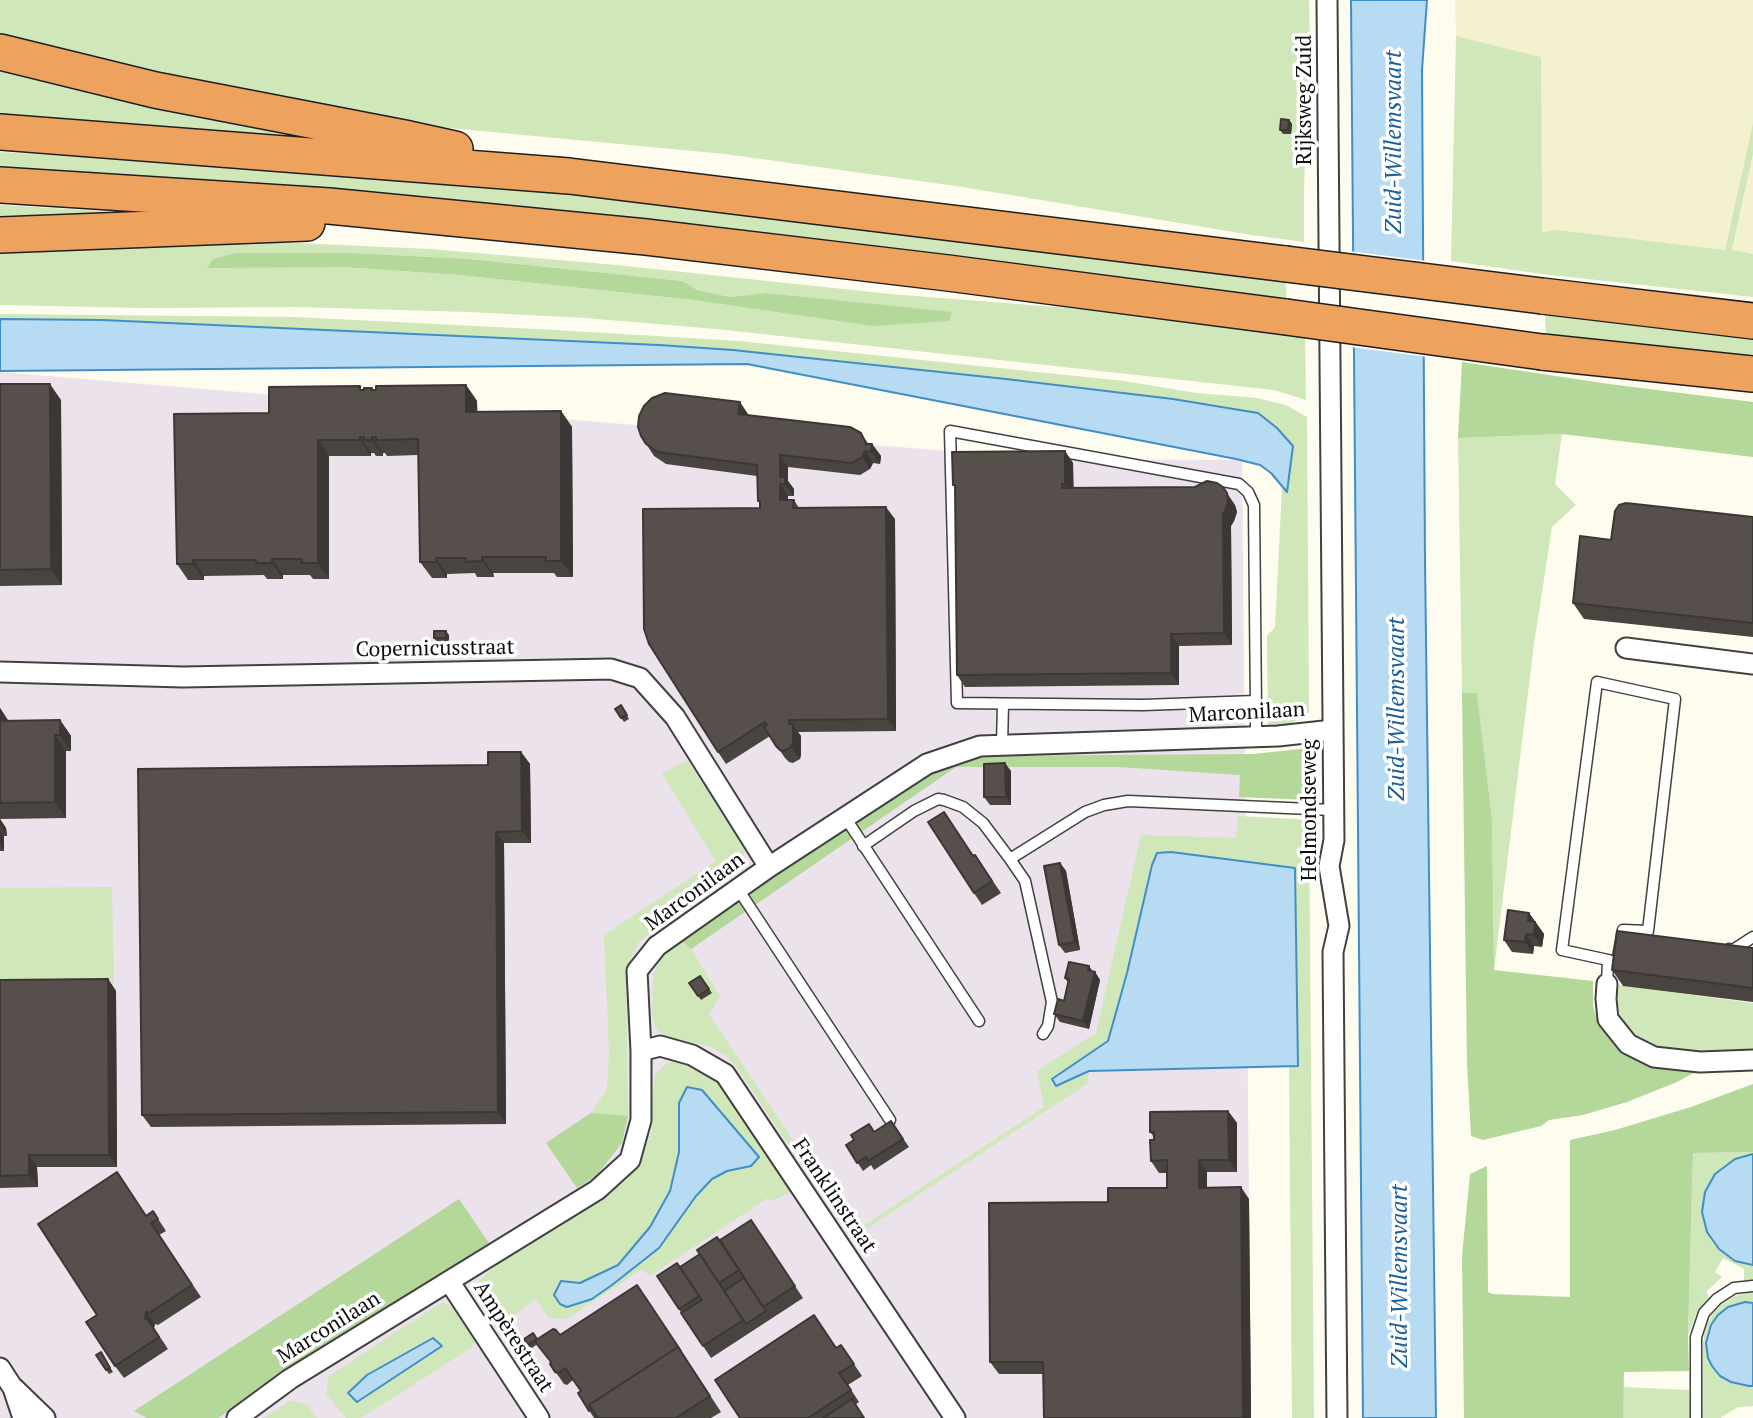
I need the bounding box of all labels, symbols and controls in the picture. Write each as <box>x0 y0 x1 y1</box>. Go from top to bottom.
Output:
street label: Rijksweg Zuid <box>1292 35 1318 165</box>
water label: Zuid-Willemsvaart <box>1380 50 1408 234</box>
water label: Zuid-Willemsvaart <box>1383 617 1411 801</box>
street label: Copernicusstraat <box>355 635 515 663</box>
street label: Marconilaan <box>1188 697 1306 729</box>
street label: Helmondseweg <box>1297 739 1323 881</box>
street label: Marconilaan <box>640 848 750 936</box>
street label: Franklinstraat <box>787 1134 881 1258</box>
water label: Zuid-Willemsvaart <box>1386 1184 1414 1368</box>
street label: Ampèrestraat <box>468 1277 558 1397</box>
street label: Marconilaan <box>273 1286 385 1370</box>

